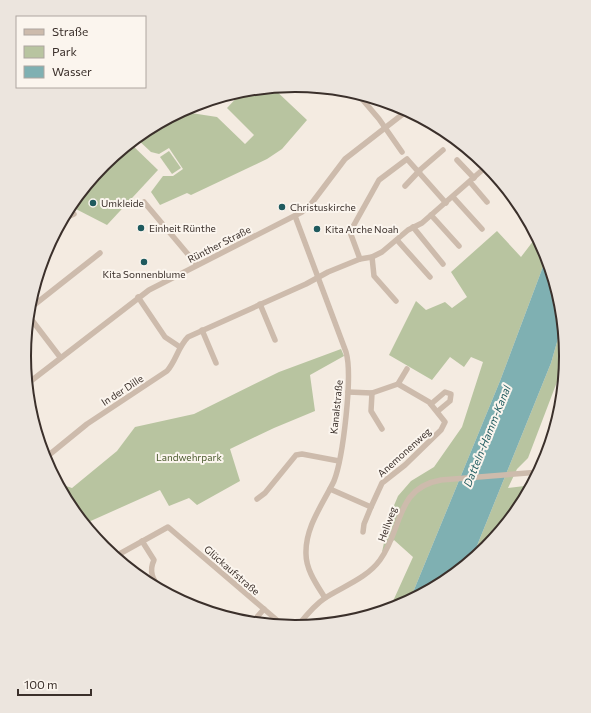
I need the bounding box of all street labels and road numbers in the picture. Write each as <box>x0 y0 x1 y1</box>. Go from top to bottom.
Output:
street label: Rünther Straße <box>185 223 253 265</box>
street label: In der Dille <box>99 372 145 408</box>
street label: Kanalstraße <box>327 379 345 435</box>
street label: Anemonenweg <box>375 424 434 479</box>
street label: Hellweg <box>375 504 399 543</box>
street label: Glückaufstraße <box>202 543 262 597</box>

